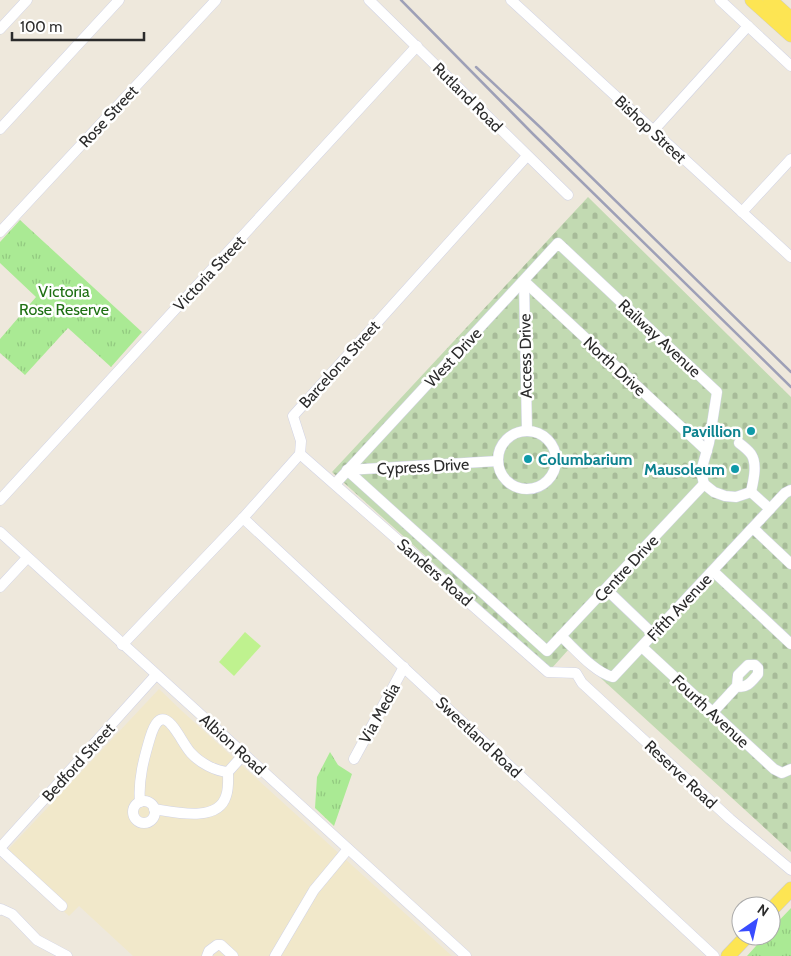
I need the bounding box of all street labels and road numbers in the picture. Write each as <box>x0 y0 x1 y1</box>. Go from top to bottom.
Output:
street label: Rutland Road <box>429 59 506 136</box>
street label: Rose Street <box>75 81 142 151</box>
street label: Bishop Street <box>611 92 691 168</box>
street label: Victoria Street <box>170 231 249 315</box>
street label: Railway Avenue <box>615 295 705 381</box>
street label: Access Drive <box>515 313 536 399</box>
street label: Barcelona Street <box>295 316 384 412</box>
street label: West Drive <box>421 324 486 391</box>
street label: North Drive <box>579 333 650 400</box>
street label: Cypress Drive <box>376 455 470 478</box>
street label: Centre Drive <box>591 531 662 606</box>
street label: Sanders Road <box>393 535 476 610</box>
street label: Fifth Avenue <box>643 570 715 645</box>
street label: Fourth Avenue <box>668 671 753 752</box>
street label: Via Media <box>355 679 404 747</box>
street label: Sweetland Road <box>432 693 525 782</box>
street label: Albion Road <box>196 710 269 779</box>
street label: Bedford Street <box>38 719 119 805</box>
street label: Reserve Road <box>641 736 721 813</box>

